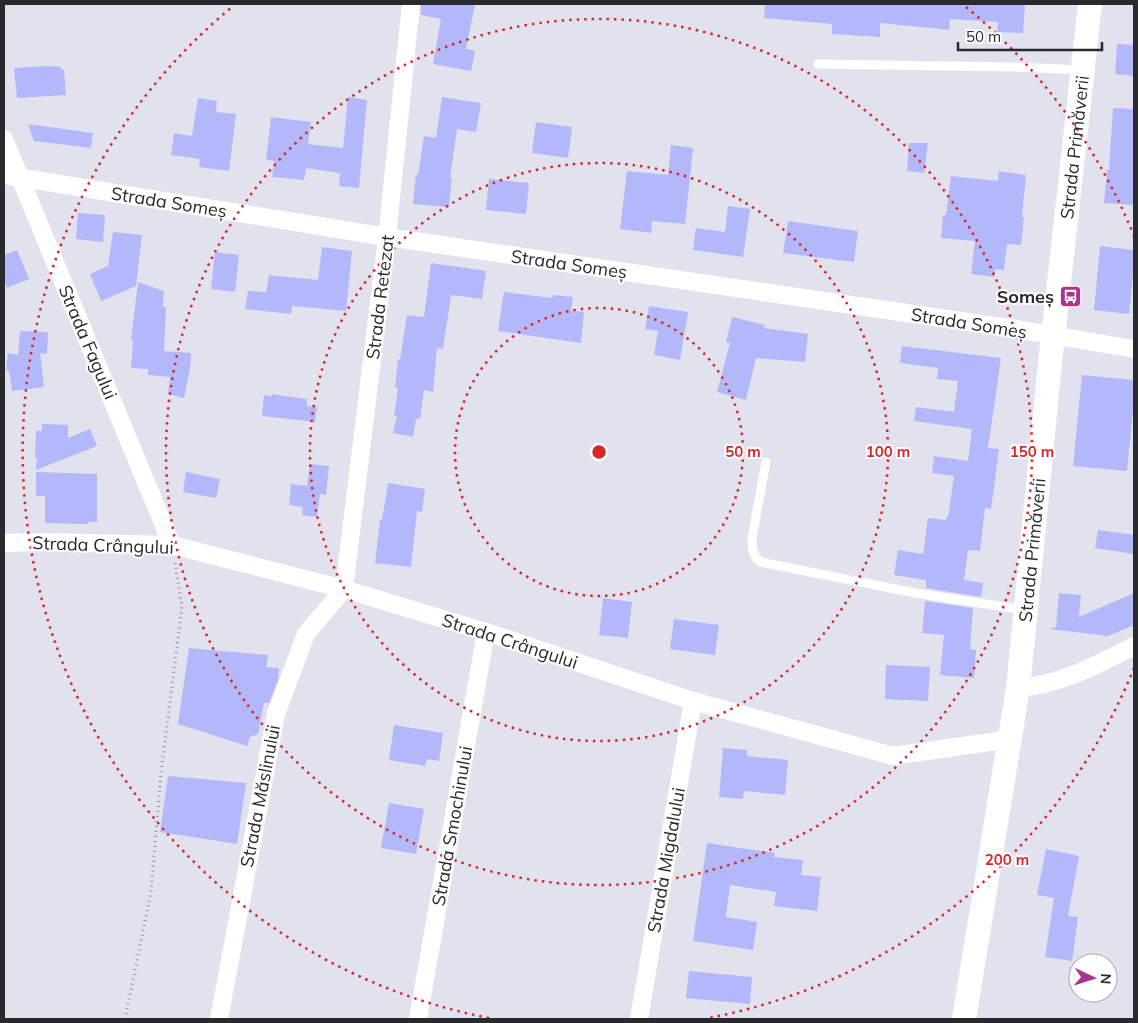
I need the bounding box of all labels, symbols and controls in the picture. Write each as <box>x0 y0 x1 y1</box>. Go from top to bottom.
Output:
scale bar <box>958 20 1102 52</box>
text: 50 m <box>966 27 1001 46</box>
street label: Strada Primăverii <box>1055 74 1093 220</box>
street label: Strada Someș <box>109 181 229 223</box>
street label: Strada Retezat <box>361 233 399 361</box>
street label: Strada Someș <box>509 244 629 284</box>
street label: Strada Fagului <box>54 281 122 403</box>
bus stop icon: Someș <box>1058 284 1082 308</box>
place label: Someș <box>997 285 1054 308</box>
street label: Strada Someș <box>909 302 1029 344</box>
text: 50 m <box>725 442 761 461</box>
text: 100 m <box>866 442 910 461</box>
text: 150 m <box>1010 442 1054 461</box>
centre of rings <box>590 443 608 461</box>
street label: Strada Primăverii <box>1013 477 1050 623</box>
street label: Strada Crângului <box>32 531 174 559</box>
street label: Strada Crângului <box>439 608 581 674</box>
street label: Strada Măslinului <box>235 723 285 869</box>
street label: Strada Smochinului <box>427 744 477 908</box>
street label: Strada Migdalului <box>642 786 690 934</box>
text: 200 m <box>985 850 1029 869</box>
north arrow <box>1068 953 1118 1003</box>
text: N <box>1097 973 1115 985</box>

